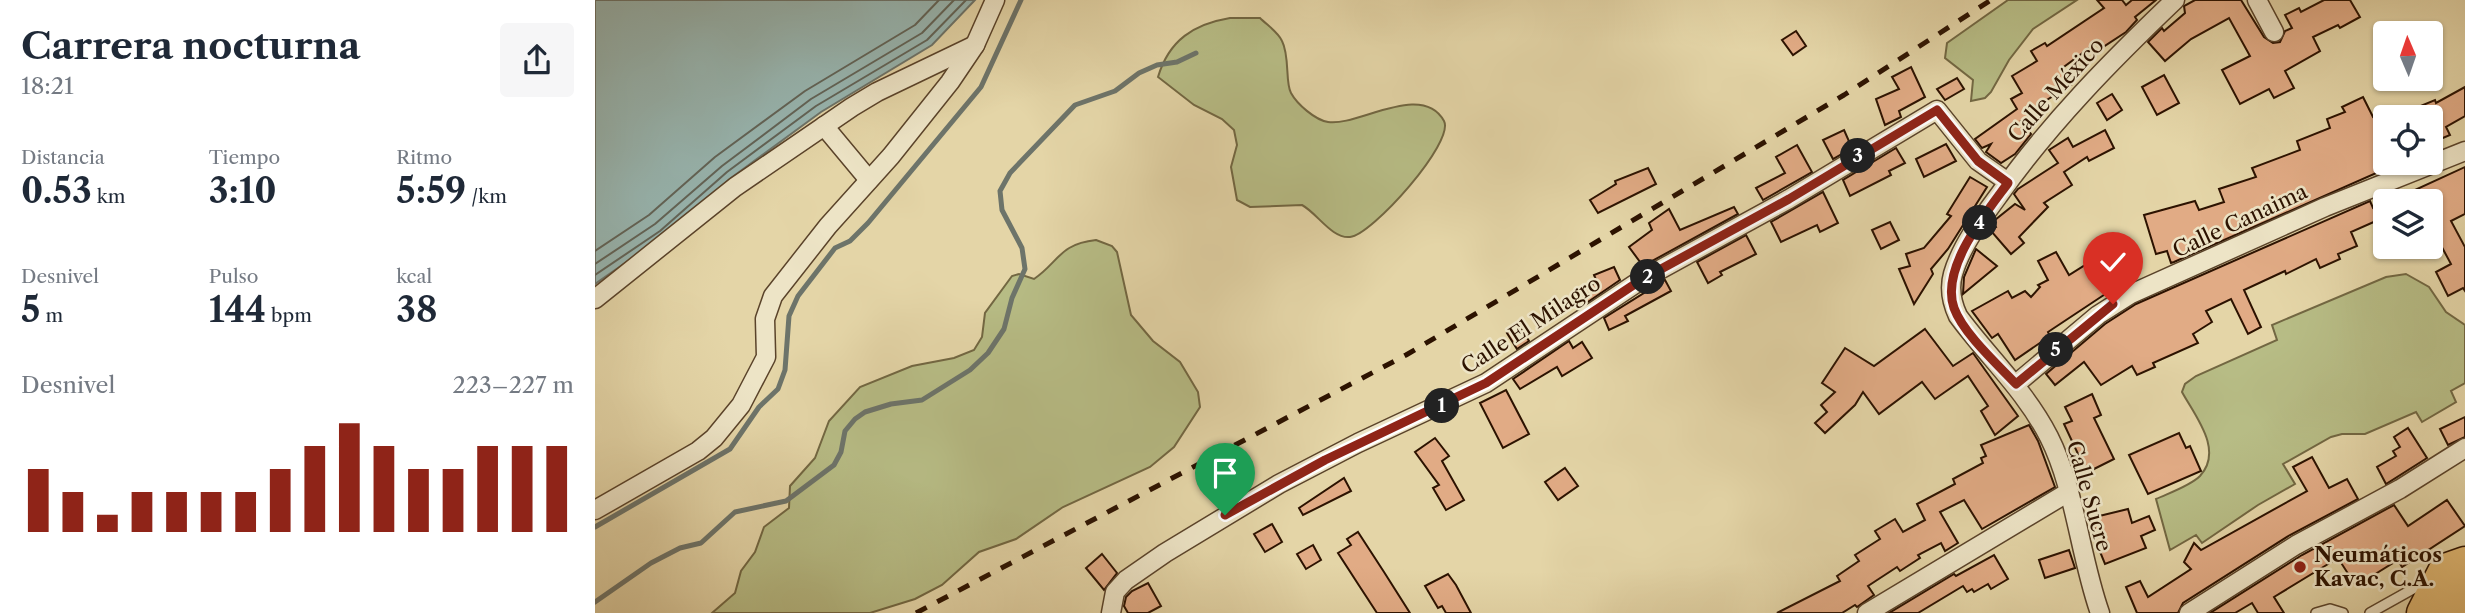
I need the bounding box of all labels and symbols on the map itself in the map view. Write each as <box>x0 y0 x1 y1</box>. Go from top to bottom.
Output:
north arrow <box>2373 21 2443 91</box>
street label: Calle México <box>2002 33 2109 147</box>
pin: 3 <box>1841 138 1875 174</box>
street label: Calle Canaima <box>2169 178 2312 263</box>
pin: 4 <box>1963 206 1997 241</box>
pin <box>2083 232 2143 304</box>
pin: 2 <box>1631 260 1665 294</box>
street label: Calle El Milagro <box>1456 270 1605 379</box>
pin: 5 <box>2039 332 2073 368</box>
pin: 1 <box>1425 388 1459 424</box>
street label: Calle Sucre <box>2062 438 2117 554</box>
pin <box>1195 443 1255 515</box>
place label: Neumáticos Kavac, C.A. <box>2314 542 2442 591</box>
marker: Neumáticos Kavac, C.A. <box>2292 559 2308 575</box>

